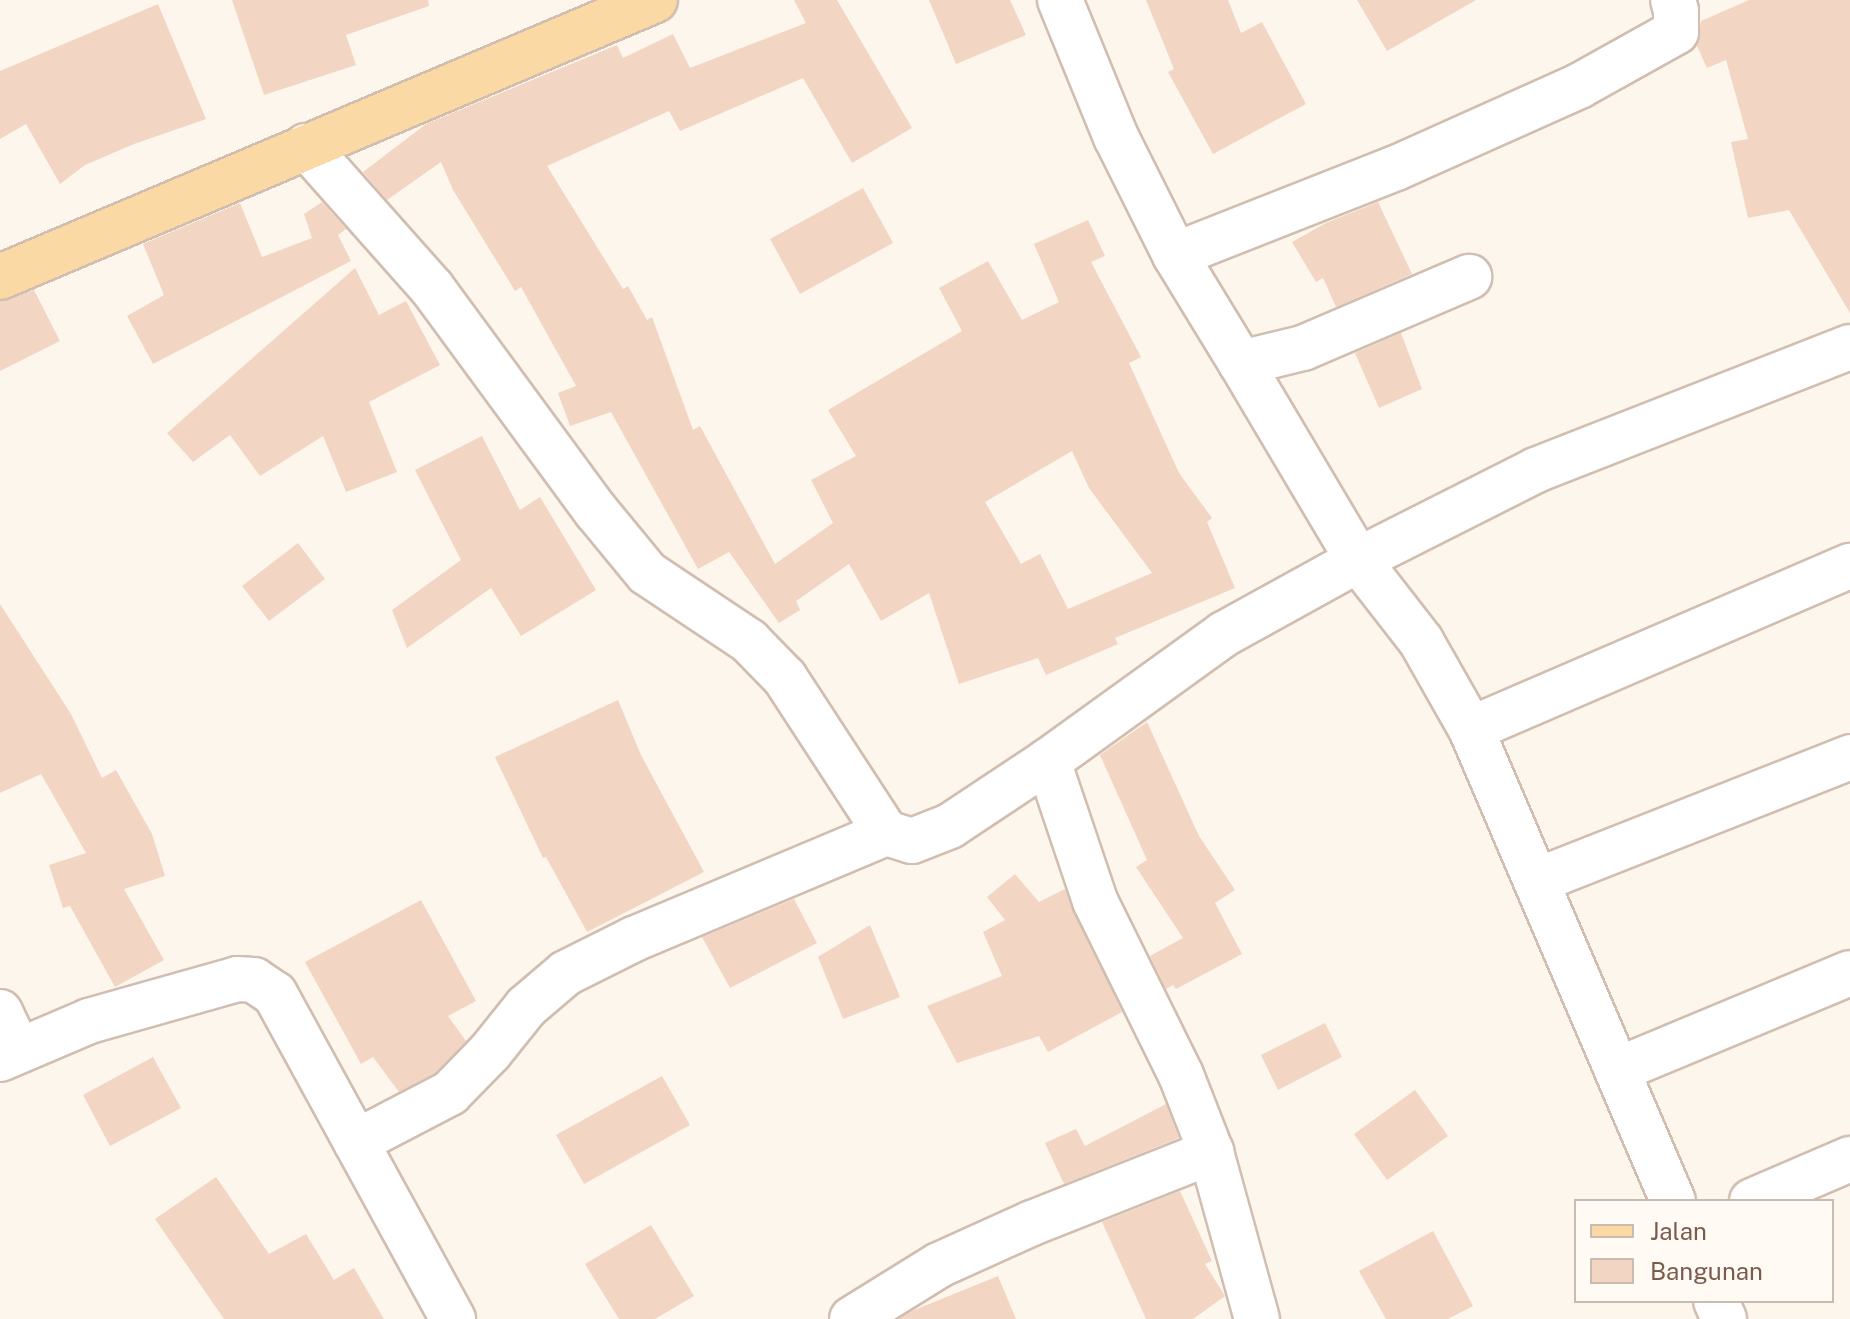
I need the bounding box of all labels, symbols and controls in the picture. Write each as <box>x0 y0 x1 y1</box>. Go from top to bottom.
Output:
legend <box>1574 1199 1834 1303</box>
text: Jalan <box>1650 1217 1707 1245</box>
text: Bangunan <box>1650 1257 1763 1285</box>

